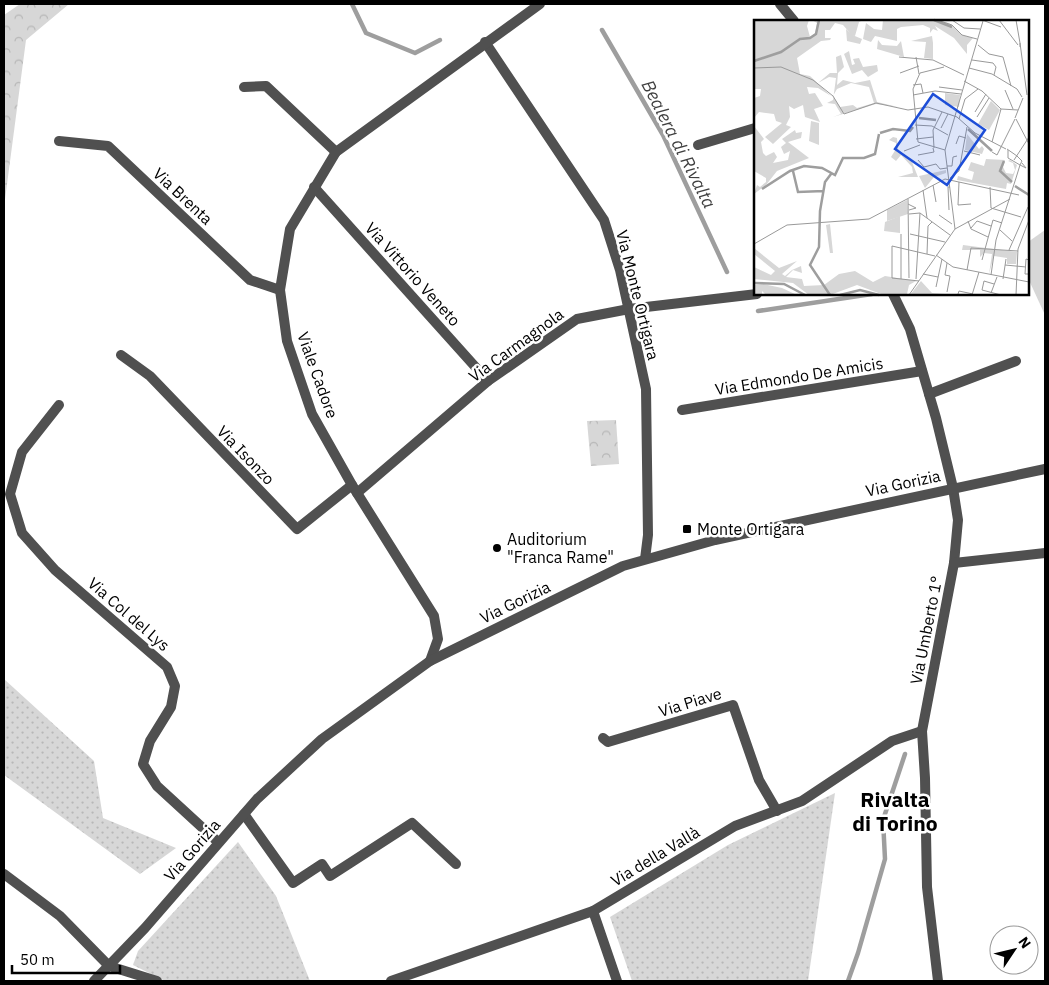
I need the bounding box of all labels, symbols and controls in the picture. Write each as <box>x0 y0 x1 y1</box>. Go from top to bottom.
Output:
inset map <box>754 20 1029 295</box>
water label: Bealera di Rivalta <box>637 76 721 212</box>
street label: Via Brenta <box>149 163 217 229</box>
street label: Via Vittorio Veneto <box>361 218 465 330</box>
street label: Via Monte Ortigara <box>612 228 664 363</box>
street label: Via Carmagnola <box>465 304 568 386</box>
street label: Viale Cadore <box>293 329 343 421</box>
street label: Via Edmondo De Amicis <box>714 353 884 399</box>
street label: Via Isonzo <box>213 421 279 489</box>
street label: Via Gorizia <box>864 465 943 501</box>
place label: Monte Ortigara <box>697 519 805 539</box>
marker: Monte Ortigara <box>681 523 693 535</box>
place label: Auditorium "Franca Rame" <box>507 529 614 567</box>
marker: Auditorium "Franca Rame" <box>491 542 503 554</box>
street label: Via Col del Lys <box>84 573 174 655</box>
street label: Via Umberto 1° <box>906 574 946 686</box>
street label: Via Gorizia <box>476 576 554 628</box>
street label: Via Piave <box>656 683 724 721</box>
district label: Rivalta di Torino <box>852 785 938 837</box>
street label: Via Gorizia <box>160 814 225 885</box>
street label: Via della Vallà <box>607 821 703 890</box>
north arrow <box>989 925 1039 975</box>
text: N <box>1014 933 1035 952</box>
scale bar <box>12 942 120 974</box>
text: 50 m <box>20 950 55 969</box>

